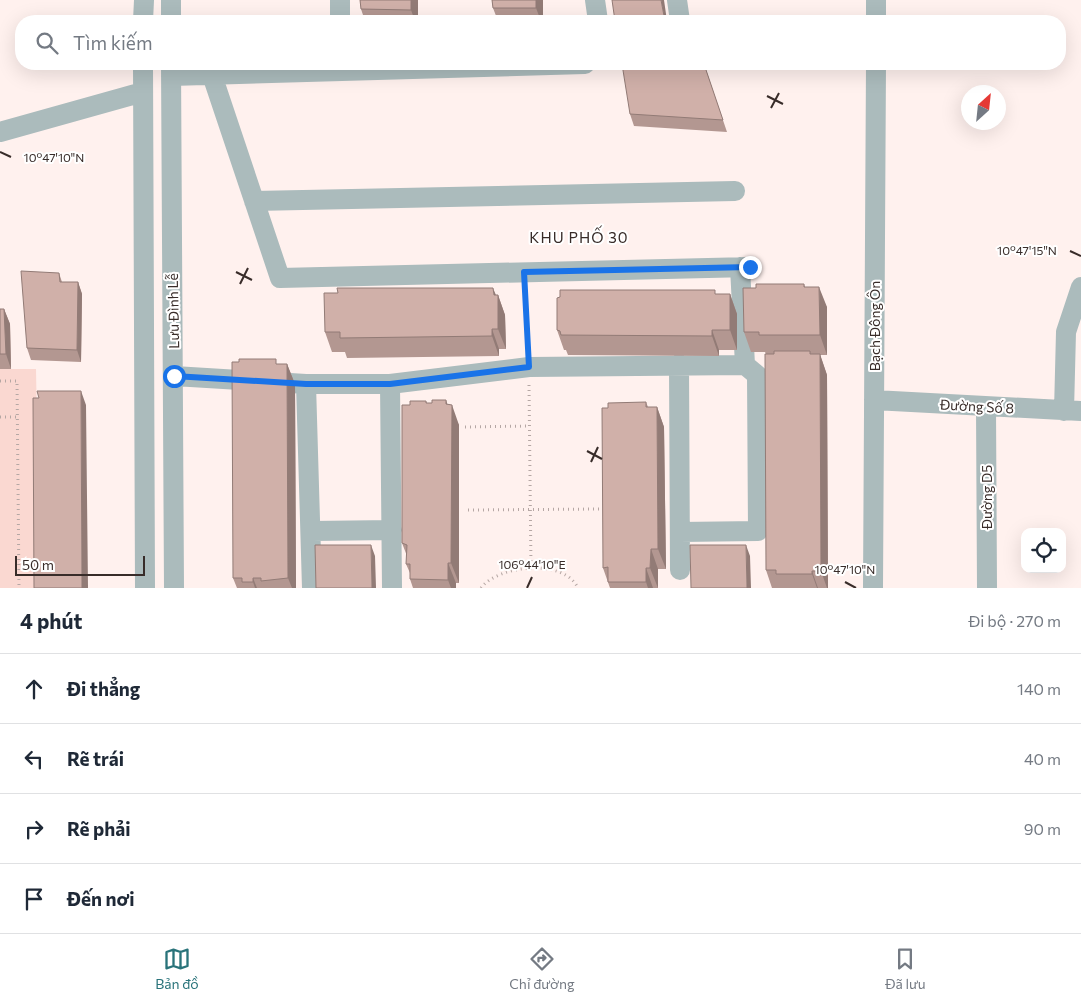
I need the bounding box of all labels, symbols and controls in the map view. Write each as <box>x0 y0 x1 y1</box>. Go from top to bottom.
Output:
search box <box>15 15 1066 70</box>
icon: search <box>33 29 61 57</box>
text: Tìm kiếm <box>73 31 152 54</box>
north arrow <box>961 85 1006 130</box>
text: 10°47'10"N <box>24 150 84 164</box>
district label: KHU PHỐ 30 <box>529 225 629 246</box>
text: 10°47'15"N <box>997 243 1057 257</box>
route end <box>739 256 762 279</box>
street label: Lưu Đình Lễ <box>164 273 182 349</box>
street label: Bạch Đông Ôn <box>866 281 883 371</box>
route start <box>163 365 186 388</box>
street label: Đường Số 8 <box>939 396 1014 416</box>
street label: Đường D5 <box>978 465 995 530</box>
map controls <box>1021 528 1066 573</box>
button: locate <box>1021 528 1066 573</box>
scale bar <box>15 553 145 576</box>
text: 50 m <box>22 556 54 573</box>
text: 106°44'10"E <box>498 557 566 571</box>
text: 10°47'10"N <box>815 562 875 576</box>
text: 4 phút <box>20 608 82 633</box>
text: Đi bộ · 270 m <box>968 611 1061 630</box>
icon: ahead <box>20 675 48 703</box>
text: Đi thẳng <box>67 677 140 700</box>
text: 140 m <box>1017 679 1061 698</box>
icon: left <box>20 745 48 773</box>
text: Rẽ trái <box>67 747 124 770</box>
text: 40 m <box>1024 749 1061 768</box>
icon: right <box>20 815 48 843</box>
text: Rẽ phải <box>67 817 131 840</box>
text: 90 m <box>1024 819 1061 838</box>
icon: arrive <box>20 885 48 913</box>
text: Đến nơi <box>67 887 135 910</box>
tab: Bản đồ <box>155 945 199 992</box>
tab: Chỉ đường <box>509 945 575 992</box>
tab: Đã lưu <box>885 945 926 992</box>

